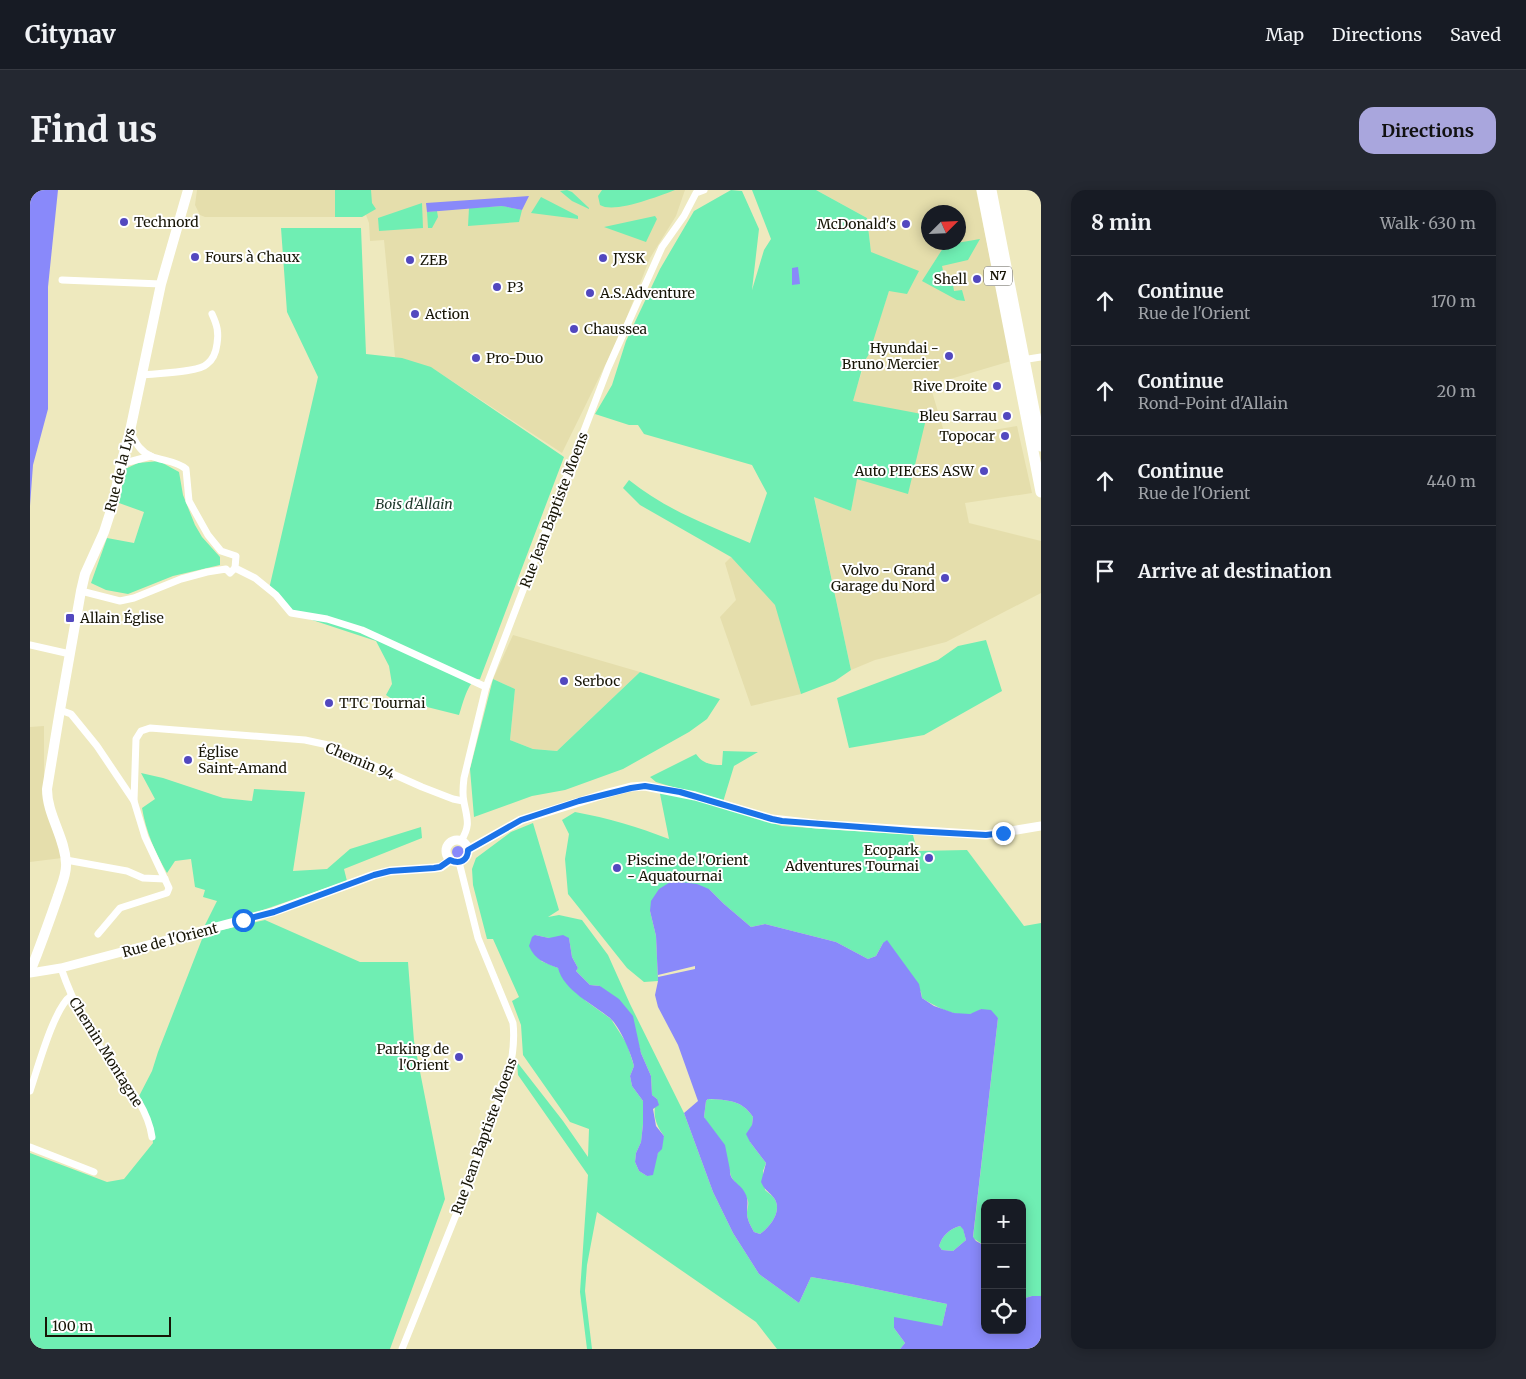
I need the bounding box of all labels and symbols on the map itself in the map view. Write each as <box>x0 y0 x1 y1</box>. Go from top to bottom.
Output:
north arrow <box>921 205 966 250</box>
place label: Technord <box>134 213 199 231</box>
place label: McDonald's <box>817 215 896 233</box>
marker: Technord <box>118 216 130 228</box>
marker: McDonald's <box>900 218 912 230</box>
place label: Fours à Chaux <box>205 248 300 266</box>
place label: JYSK <box>612 249 646 267</box>
marker: Fours à Chaux <box>189 251 201 263</box>
place label: ZEB <box>420 251 447 269</box>
marker: JYSK <box>597 252 609 264</box>
marker: ZEB <box>404 254 416 266</box>
road number: N7 <box>984 266 1012 285</box>
place label: Shell <box>934 270 968 288</box>
marker: Shell <box>971 273 983 285</box>
place label: P3 <box>507 278 524 296</box>
marker: P3 <box>491 281 503 293</box>
place label: A.S.Adventure <box>599 284 695 302</box>
marker: A.S.Adventure <box>584 287 596 299</box>
place label: Action <box>424 305 469 323</box>
marker: Action <box>409 308 421 320</box>
place label: Chaussea <box>584 320 647 338</box>
marker: Chaussea <box>568 323 580 335</box>
place label: Hyundai - Bruno Mercier <box>842 339 939 373</box>
place label: Pro-Duo <box>486 349 543 367</box>
marker: Hyundai - Bruno Mercier <box>943 350 955 362</box>
marker: Pro-Duo <box>470 352 482 364</box>
place label: Rive Droite <box>913 377 987 395</box>
marker: Rive Droite <box>991 380 1003 392</box>
place label: Bleu Sarrau <box>919 407 997 425</box>
marker: Bleu Sarrau <box>1001 410 1013 422</box>
street label: Rue de la Lys <box>101 426 139 514</box>
place label: Topocar <box>939 427 995 445</box>
street label: Rue Jean Baptiste Moens <box>516 429 592 590</box>
marker: Topocar <box>999 430 1011 442</box>
place label: Auto PIECES ASW <box>853 462 975 480</box>
marker: Auto PIECES ASW <box>978 465 990 477</box>
park label: Bois d'Allain <box>375 495 453 513</box>
place label: Volvo - Grand Garage du Nord <box>831 561 936 595</box>
marker: Volvo - Grand Garage du Nord <box>939 572 951 584</box>
place label: Allain Église <box>79 609 164 627</box>
marker: Allain Église <box>64 612 76 624</box>
place label: Serboc <box>574 672 620 690</box>
marker: Serboc <box>558 675 570 687</box>
place label: TTC Tournai <box>339 694 426 712</box>
marker: TTC Tournai <box>323 697 335 709</box>
street label: Chemin 94 <box>323 738 398 784</box>
place label: Église Saint-Amand <box>198 743 288 777</box>
marker: Église Saint-Amand <box>182 754 194 766</box>
route end <box>992 822 1015 845</box>
place label: Ecopark Adventures Tournai <box>784 841 919 875</box>
place label: Piscine de l'Orient - Aquatournai <box>627 851 749 885</box>
marker: Ecopark Adventures Tournai <box>923 852 935 864</box>
marker: Piscine de l'Orient - Aquatournai <box>611 862 623 874</box>
route start <box>232 909 255 932</box>
street label: Rue de l'Orient <box>120 918 220 961</box>
street label: Chemin Montagne <box>65 994 147 1110</box>
place label: Parking de l'Orient <box>376 1040 450 1074</box>
marker: Parking de l'Orient <box>453 1051 465 1063</box>
street label: Rue Jean Baptiste Moens <box>447 1055 521 1217</box>
scale bar <box>45 1314 171 1337</box>

